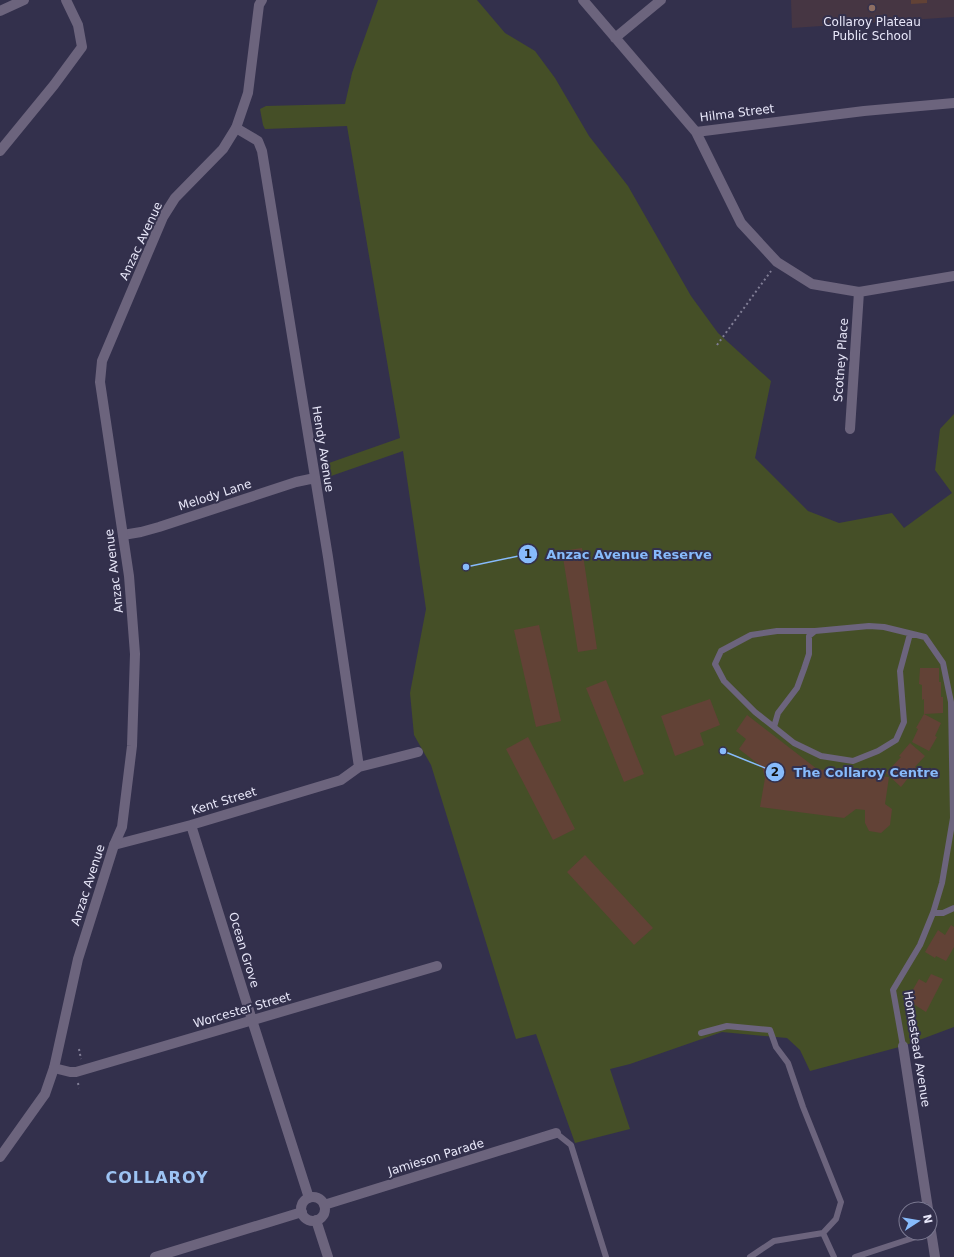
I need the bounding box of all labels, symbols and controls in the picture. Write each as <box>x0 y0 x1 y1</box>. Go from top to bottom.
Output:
marker: Collaroy Plateau Public School <box>867 3 877 13</box>
place label: Collaroy Plateau Public School <box>823 15 921 43</box>
street label: Hilma Street <box>699 101 775 125</box>
street label: Anzac Avenue <box>117 200 165 282</box>
street label: Scotney Place <box>831 318 851 402</box>
street label: Hendy Avenue <box>309 405 337 493</box>
street label: Melody Lane <box>177 477 253 513</box>
street label: Anzac Avenue <box>102 528 126 614</box>
callout: Anzac Avenue Reserve <box>518 542 719 567</box>
text: 1 <box>524 547 532 561</box>
text: Anzac Avenue Reserve <box>546 547 712 562</box>
callout: The Collaroy Centre <box>765 760 946 785</box>
text: 2 <box>771 765 779 779</box>
text: The Collaroy Centre <box>793 765 939 780</box>
street label: Kent Street <box>190 784 258 818</box>
street label: Anzac Avenue <box>68 843 108 927</box>
street label: Ocean Grove <box>226 911 262 989</box>
street label: Worcester Street <box>192 989 293 1031</box>
street label: Homestead Avenue <box>901 990 933 1108</box>
street label: Jamieson Parade <box>385 1136 486 1179</box>
district label: COLLAROY <box>105 1168 209 1187</box>
north arrow <box>898 1201 938 1241</box>
text: N <box>920 1213 935 1225</box>

